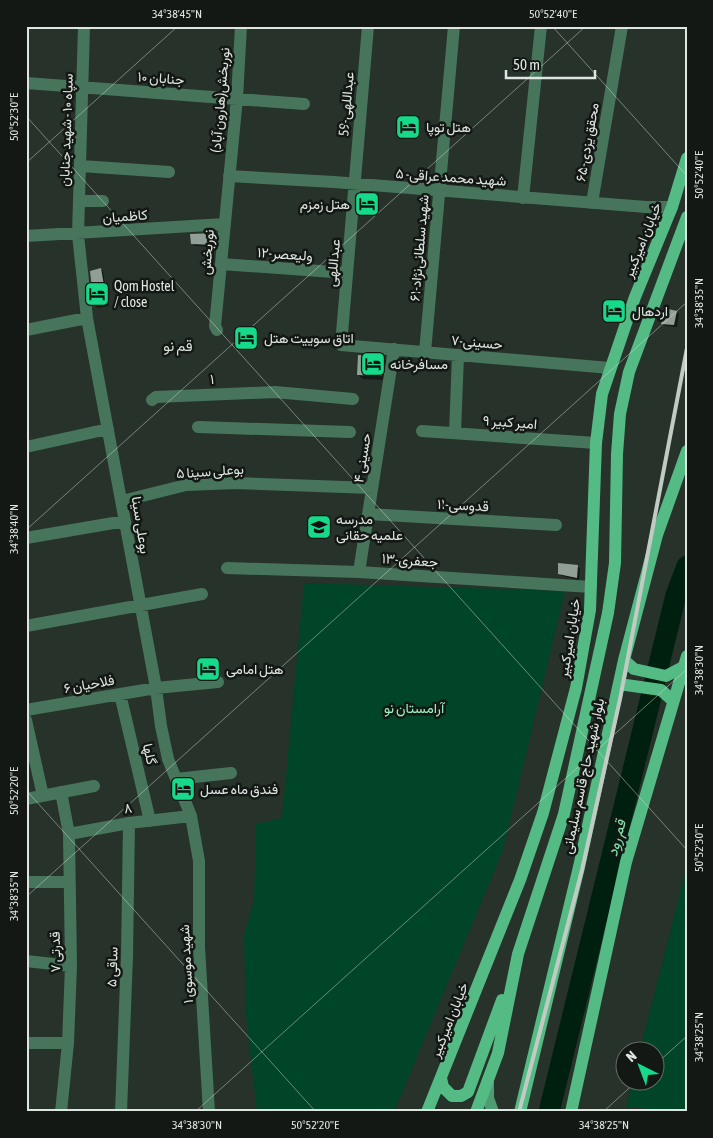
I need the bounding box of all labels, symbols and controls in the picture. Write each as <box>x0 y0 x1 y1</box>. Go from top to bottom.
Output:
text: 34°38'45"N <box>152 7 202 21</box>
text: 50°52'40"E <box>529 7 577 21</box>
street label: نوربخش(هارون آباد) <box>207 47 234 153</box>
scale bar <box>506 48 594 80</box>
text: 50 m <box>513 56 540 73</box>
street label: جنابان ۱۰ <box>137 68 185 89</box>
street label: عبداللهی-59 <box>335 71 358 137</box>
street label: سپاه ۱۰ - شهید جنابان <box>56 73 78 187</box>
text: 50°52'30"E <box>7 93 21 141</box>
street label: محقق یزدی-۶۵ <box>572 101 603 183</box>
hotel icon: هتل توپا <box>395 114 421 140</box>
place label: هتل توپا <box>426 119 471 137</box>
text: 50°52'40"E <box>692 151 706 199</box>
street label: شهید محمد عراقی- ۵ <box>395 165 507 190</box>
hotel icon: هتل زمزم <box>354 191 380 217</box>
street label: شهید سلطانی‌نژاد-۶۱ <box>406 194 433 302</box>
place label: هتل زمزم <box>300 196 350 213</box>
street label: خیابان امیرکبیر <box>619 200 665 281</box>
street label: کاظمیان <box>102 206 148 227</box>
street label: نوربخش <box>197 229 218 276</box>
street label: عبداللهی <box>323 238 344 288</box>
street label: ولیعصر-۱۲ <box>257 244 313 265</box>
place label: Qom Hostel / close <box>114 278 175 310</box>
text: 34°38'35"N <box>692 278 706 328</box>
hotel icon: Qom Hostel / close <box>84 281 110 307</box>
hotel icon: اردهال <box>601 298 627 324</box>
place label: اردهال <box>632 303 668 321</box>
hotel icon: اتاق سوییت هتل <box>233 325 259 351</box>
place label: اتاق سوییت هتل <box>264 330 354 347</box>
street label: حسینی-۷ <box>450 332 504 353</box>
district label: قم نو <box>163 337 193 356</box>
hotel icon: مسافرخانه <box>360 351 386 377</box>
place label: مسافرخانه <box>390 356 448 373</box>
street label: ۱ <box>210 371 214 387</box>
street label: امیر کبیر ۹ <box>482 412 538 433</box>
street label: حسینی ۴ <box>350 432 375 484</box>
street label: بوعلی سینا ۵ <box>176 461 244 482</box>
street label: بوعلی سینا <box>128 495 153 555</box>
street label: قدوسی-۱۱ <box>437 496 489 515</box>
text: 34°38'40"N <box>7 504 21 554</box>
place label: مدرسه علمیه حقانی <box>336 511 403 544</box>
school or university icon: مدرسه علمیه حقانی <box>306 514 332 540</box>
street label: جعفری-۱۳ <box>381 550 439 571</box>
street label: خیابان امیرکبیر <box>555 597 584 680</box>
text: 34°38'30"N <box>692 645 706 695</box>
hotel icon: هتل امامی <box>195 656 221 682</box>
place label: هتل امامی <box>226 661 284 678</box>
street label: فلاحیان ۶ <box>62 672 116 697</box>
street label: بلوار شهید حاج قاسم سلیمانی <box>559 697 610 856</box>
park label: آرامستان نو <box>384 700 446 717</box>
street label: گلها <box>139 742 160 766</box>
text: 50°52'20"E <box>7 767 21 815</box>
hotel icon: فندق ماه عسل <box>170 776 196 802</box>
place label: فندق ماه عسل <box>200 781 278 798</box>
street label: ۸ <box>123 800 133 816</box>
water label: قم رود <box>603 817 631 859</box>
text: 50°52'30"E <box>692 824 706 872</box>
text: 34°38'35"N <box>7 871 21 921</box>
street label: شهید موسوی ۱ <box>176 924 197 1004</box>
street label: قدرتی ۷ <box>47 931 64 973</box>
street label: ساقی ۵ <box>103 947 122 987</box>
street label: خیابان امیرکبیر <box>426 980 472 1061</box>
text: 34°38'25"N <box>692 1012 706 1062</box>
north arrow <box>616 1040 666 1090</box>
text: N <box>623 1048 640 1065</box>
text: 34°38'30"N <box>172 1118 222 1132</box>
text: 50°52'20"E <box>291 1118 339 1132</box>
text: 34°38'25"N <box>579 1118 629 1132</box>

